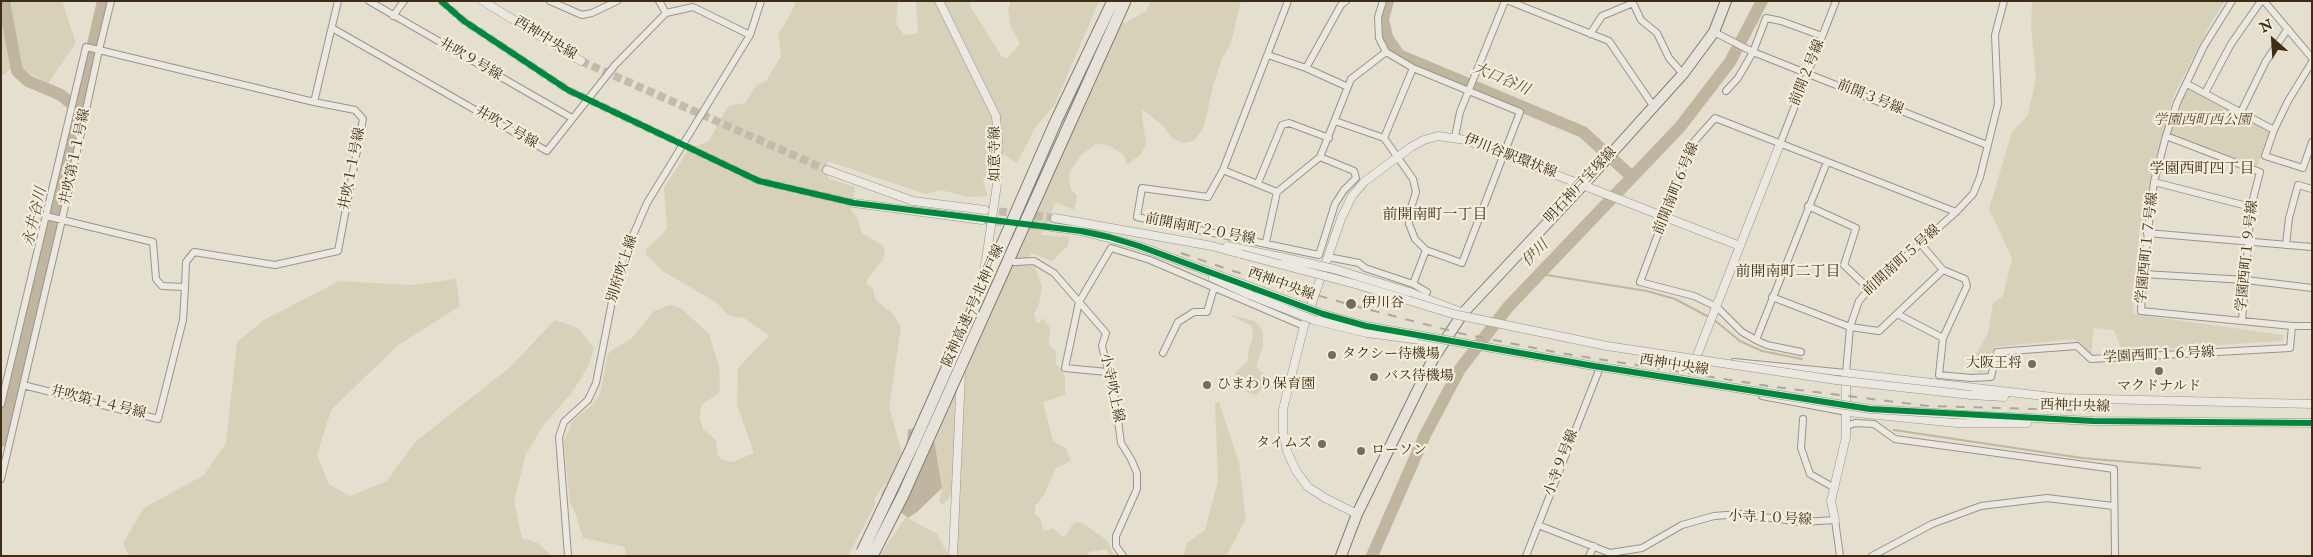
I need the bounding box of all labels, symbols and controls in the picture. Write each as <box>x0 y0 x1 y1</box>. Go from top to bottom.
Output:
street label: 西神中央線 <box>511 14 579 64</box>
north arrow <box>2248 15 2298 65</box>
text: N <box>2257 16 2276 37</box>
street label: 井吹９号線 <box>435 35 505 85</box>
street label: 前開２号線 <box>1787 37 1829 109</box>
water label: 大口谷川 <box>1470 60 1532 100</box>
street label: 前開３号線 <box>1834 77 1906 119</box>
street label: 井吹７号線 <box>471 103 541 153</box>
street label: 井吹第１１号線 <box>58 107 94 207</box>
park label: 学園西町西公園 <box>2153 113 2251 129</box>
street label: 井吹１１号線 <box>337 126 369 212</box>
street label: 如意寺線 <box>988 126 1004 182</box>
street label: 伊川谷駅環状線 <box>1461 132 1559 182</box>
street label: 前開南町６号線 <box>1651 140 1703 238</box>
street label: 明石神戸宝塚線 <box>1541 144 1621 228</box>
district label: 学園西町四丁目 <box>2150 161 2254 179</box>
water label: 永井谷川 <box>20 186 52 248</box>
street label: 学園西町１７号線 <box>2134 191 2162 305</box>
street label: 学園西町１９号線 <box>2234 199 2262 313</box>
district label: 前開南町一丁目 <box>1383 207 1487 225</box>
street label: 前開南町２０号線 <box>1143 211 1257 249</box>
street label: 前開南町５号線 <box>1860 222 1944 300</box>
street label: 別府吹上線 <box>604 233 642 305</box>
water label: 伊川 <box>1519 237 1553 271</box>
street label: 阪神高速7号北神戸線 <box>939 242 1009 370</box>
district label: 前開南町二丁目 <box>1736 264 1840 282</box>
street label: 西神中央線 <box>1245 265 1317 305</box>
place label: 伊川谷 <box>1362 296 1404 312</box>
marker: 伊川谷 <box>1344 297 1358 311</box>
street label: 学園西町１６号線 <box>2103 345 2215 367</box>
place label: タクシー待機場 <box>1342 347 1440 363</box>
marker: タクシー待機場 <box>1326 349 1338 361</box>
street label: 小寺吹上線 <box>1096 352 1126 424</box>
street label: 西神中央線 <box>1638 352 1710 380</box>
place label: 大阪王将 <box>1966 356 2022 372</box>
marker: 大阪王将 <box>2026 358 2038 370</box>
marker: マクドナルド <box>2153 365 2165 377</box>
place label: バス待機場 <box>1384 369 1454 385</box>
marker: バス待機場 <box>1368 371 1380 383</box>
place label: ひまわり保育園 <box>1217 377 1315 393</box>
marker: ひまわり保育園 <box>1201 379 1213 391</box>
place label: マクドナルド <box>2117 379 2201 395</box>
street label: 井吹第１４号線 <box>48 383 148 423</box>
street label: 西神中央線 <box>2040 397 2110 417</box>
street label: 小寺９号線 <box>1542 427 1582 499</box>
place label: タイムズ <box>1256 436 1312 452</box>
marker: タイムズ <box>1316 438 1328 450</box>
place label: ローソン <box>1371 443 1427 459</box>
marker: ローソン <box>1355 445 1367 457</box>
street label: 小寺１０号線 <box>1728 508 1812 530</box>

